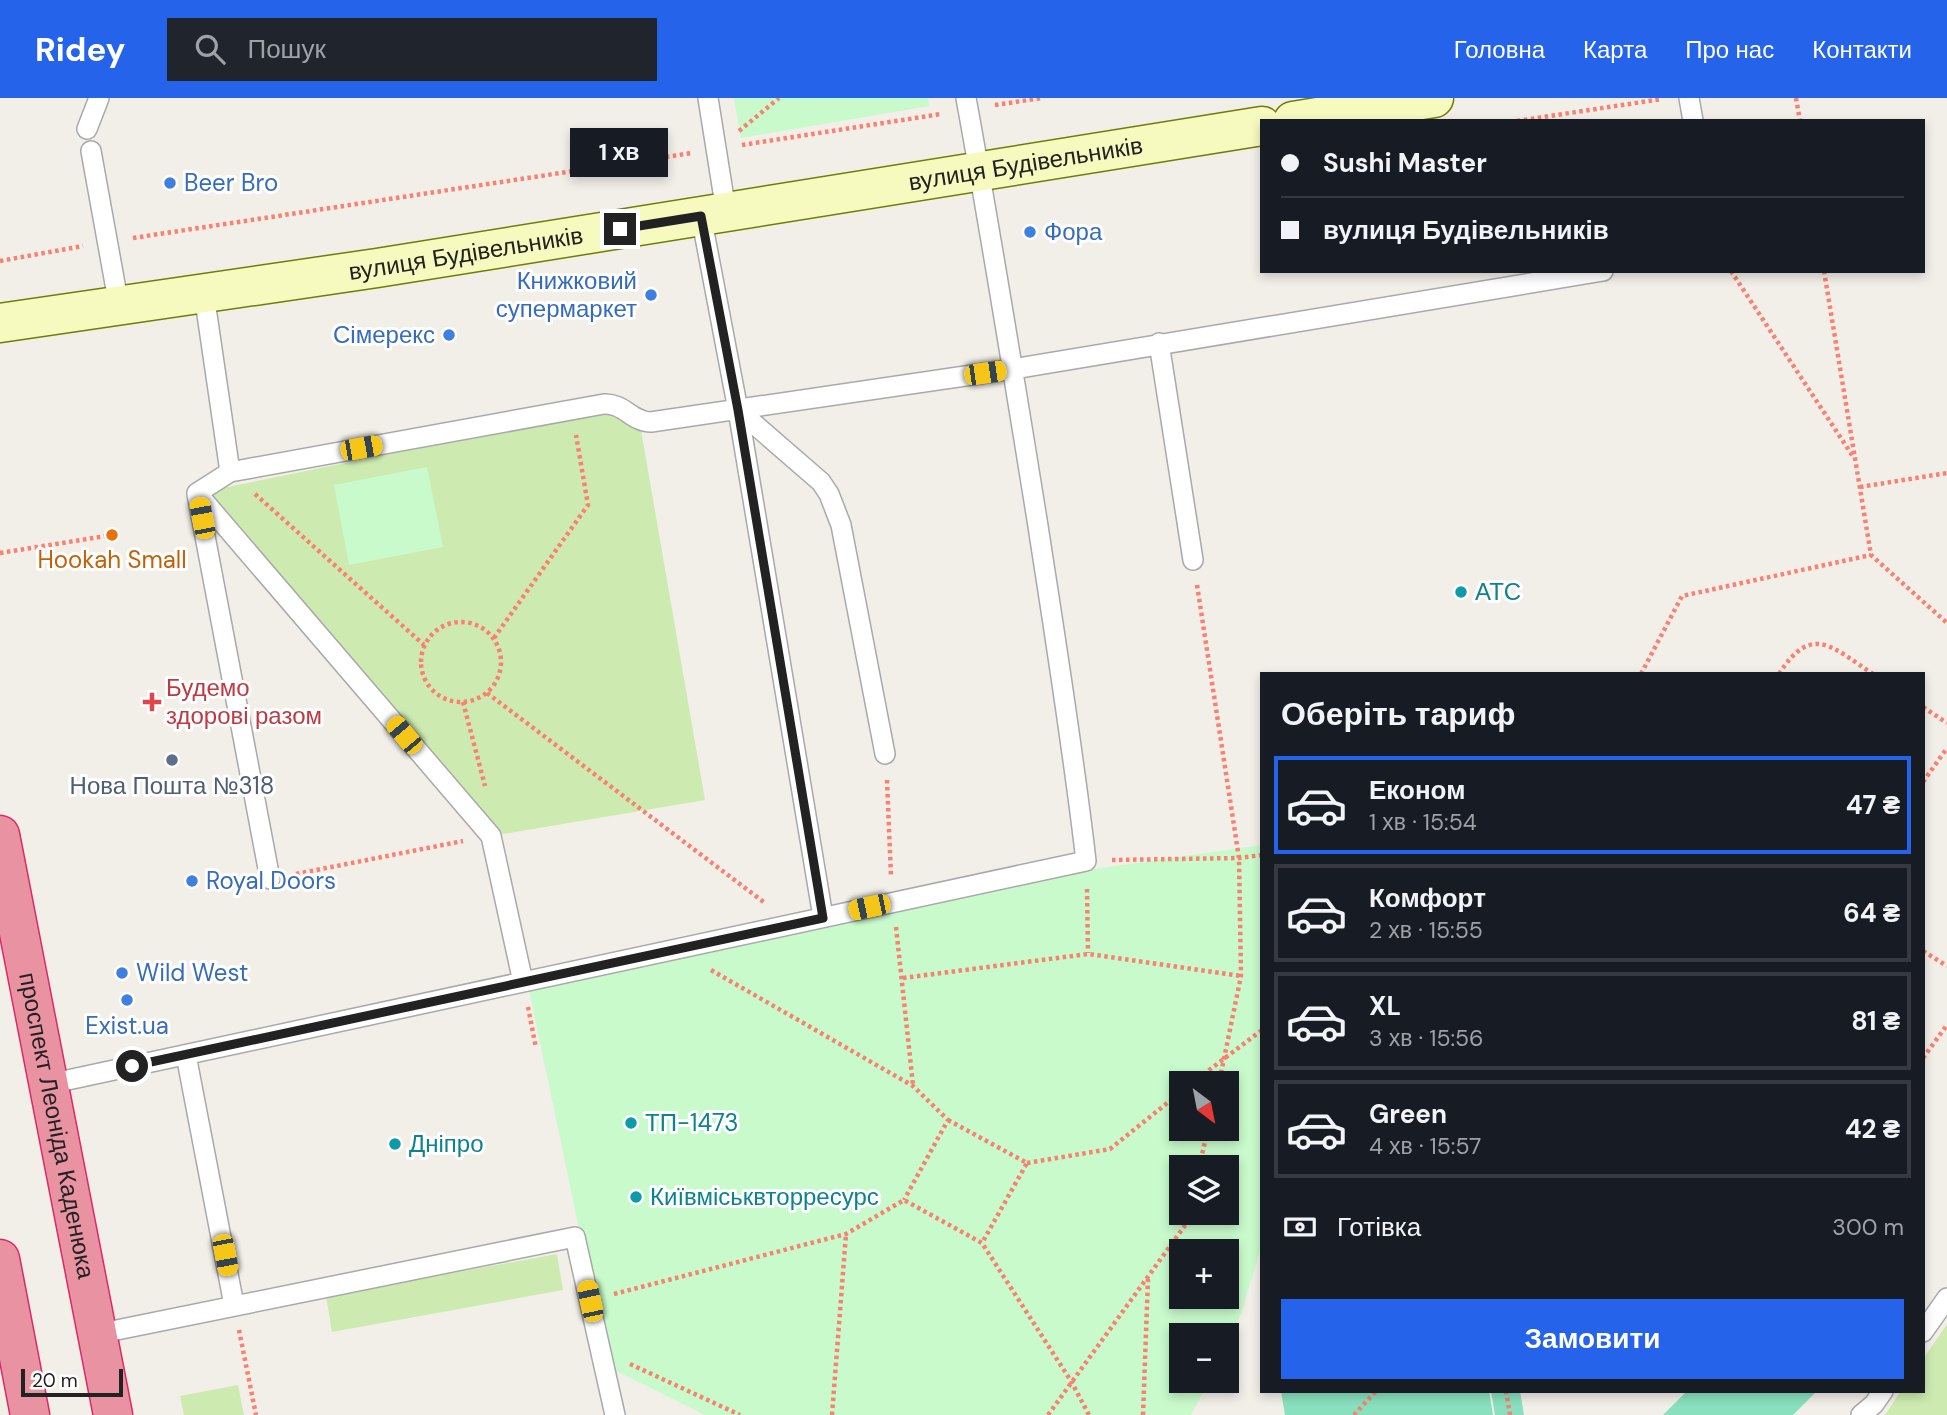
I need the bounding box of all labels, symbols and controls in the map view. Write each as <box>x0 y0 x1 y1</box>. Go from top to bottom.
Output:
search box <box>167 18 657 81</box>
text: Ridey <box>35 28 125 71</box>
icon: search <box>191 30 229 68</box>
text: Пошук <box>247 32 326 66</box>
text: Головна <box>1454 34 1545 65</box>
text: Карта <box>1583 34 1647 65</box>
text: Про нас <box>1685 34 1774 65</box>
text: Контакти <box>1812 34 1912 65</box>
callout: 1 хв <box>571 128 669 176</box>
street label: вулиця Будівельників <box>906 129 1145 197</box>
text: 1 хв <box>599 137 639 167</box>
text: Sushi Master <box>1323 146 1487 180</box>
place label: Beer Bro <box>184 167 278 198</box>
marker: Beer Bro <box>162 175 178 191</box>
route end <box>604 213 636 245</box>
text: вулиця Будівельників <box>1323 213 1609 247</box>
place label: Фора <box>1044 216 1103 247</box>
street label: вулиця Будівельників <box>347 219 585 287</box>
marker: Фора <box>1022 224 1038 240</box>
place label: Книжковий супермаркет <box>496 265 637 324</box>
marker: Книжковий супермаркет <box>643 287 659 303</box>
place label: Сімерекс <box>333 319 435 350</box>
marker: Сімерекс <box>441 327 457 343</box>
car <box>963 360 1008 386</box>
car <box>339 434 384 462</box>
car <box>188 495 217 541</box>
marker: Hookah Small <box>104 527 120 543</box>
place label: Hookah Small <box>37 544 187 575</box>
place label: АТС <box>1475 576 1521 607</box>
marker: АТС <box>1453 584 1469 600</box>
place label: Будемо здорові разом <box>166 672 322 731</box>
text: Оберіть тариф <box>1281 693 1515 735</box>
marker: Будемо здорові разом <box>144 694 160 710</box>
car <box>383 712 426 758</box>
marker: Нова Пошта №318 <box>164 752 180 768</box>
place label: Нова Пошта №318 <box>70 770 274 801</box>
text: Економ <box>1369 773 1465 807</box>
icon: car <box>1285 774 1348 837</box>
text: 47 ₴ <box>1846 788 1900 822</box>
text: 1 хв · 15:54 <box>1369 807 1477 837</box>
place label: Royal Doors <box>206 865 336 896</box>
marker: Royal Doors <box>184 873 200 889</box>
text: Комфорт <box>1369 881 1486 915</box>
icon: car <box>1285 882 1348 945</box>
car <box>847 892 892 922</box>
text: 64 ₴ <box>1843 896 1900 930</box>
text: 2 хв · 15:55 <box>1369 915 1483 945</box>
place label: Wild West <box>136 957 248 988</box>
marker: Wild West <box>114 965 130 981</box>
street label: проспект Леоніда Каденюка <box>12 970 102 1282</box>
text: XL <box>1369 989 1401 1023</box>
icon: car <box>1285 990 1348 1053</box>
marker: Exist.ua <box>119 992 135 1008</box>
text: 81 ₴ <box>1851 1004 1900 1038</box>
place label: Exist.ua <box>85 1010 169 1041</box>
text: 3 хв · 15:56 <box>1369 1023 1484 1053</box>
route start <box>116 1050 148 1082</box>
north arrow <box>1169 1071 1239 1141</box>
map controls <box>1169 1071 1239 1393</box>
text: Green <box>1369 1097 1447 1131</box>
icon: car <box>1285 1098 1348 1161</box>
place label: ТП-1473 <box>645 1107 738 1138</box>
text: 42 ₴ <box>1845 1112 1900 1146</box>
marker: ТП-1473 <box>623 1115 639 1131</box>
place label: Дніпро <box>409 1128 484 1159</box>
text: 4 хв · 15:57 <box>1369 1131 1481 1161</box>
marker: Дніпро <box>387 1136 403 1152</box>
button: layers <box>1169 1155 1239 1225</box>
place label: Київміськвторресурс <box>650 1181 879 1212</box>
marker: Київміськвторресурс <box>628 1189 644 1205</box>
icon: cash <box>1281 1208 1319 1246</box>
text: Готівка <box>1337 1210 1421 1244</box>
text: 300 m <box>1832 1212 1904 1242</box>
car <box>211 1232 240 1278</box>
button: + <box>1169 1239 1239 1309</box>
car <box>576 1278 605 1324</box>
button: Замовити <box>1281 1299 1904 1379</box>
button: − <box>1169 1323 1239 1393</box>
scale bar <box>21 1366 122 1398</box>
text: 20 m <box>32 1368 78 1393</box>

